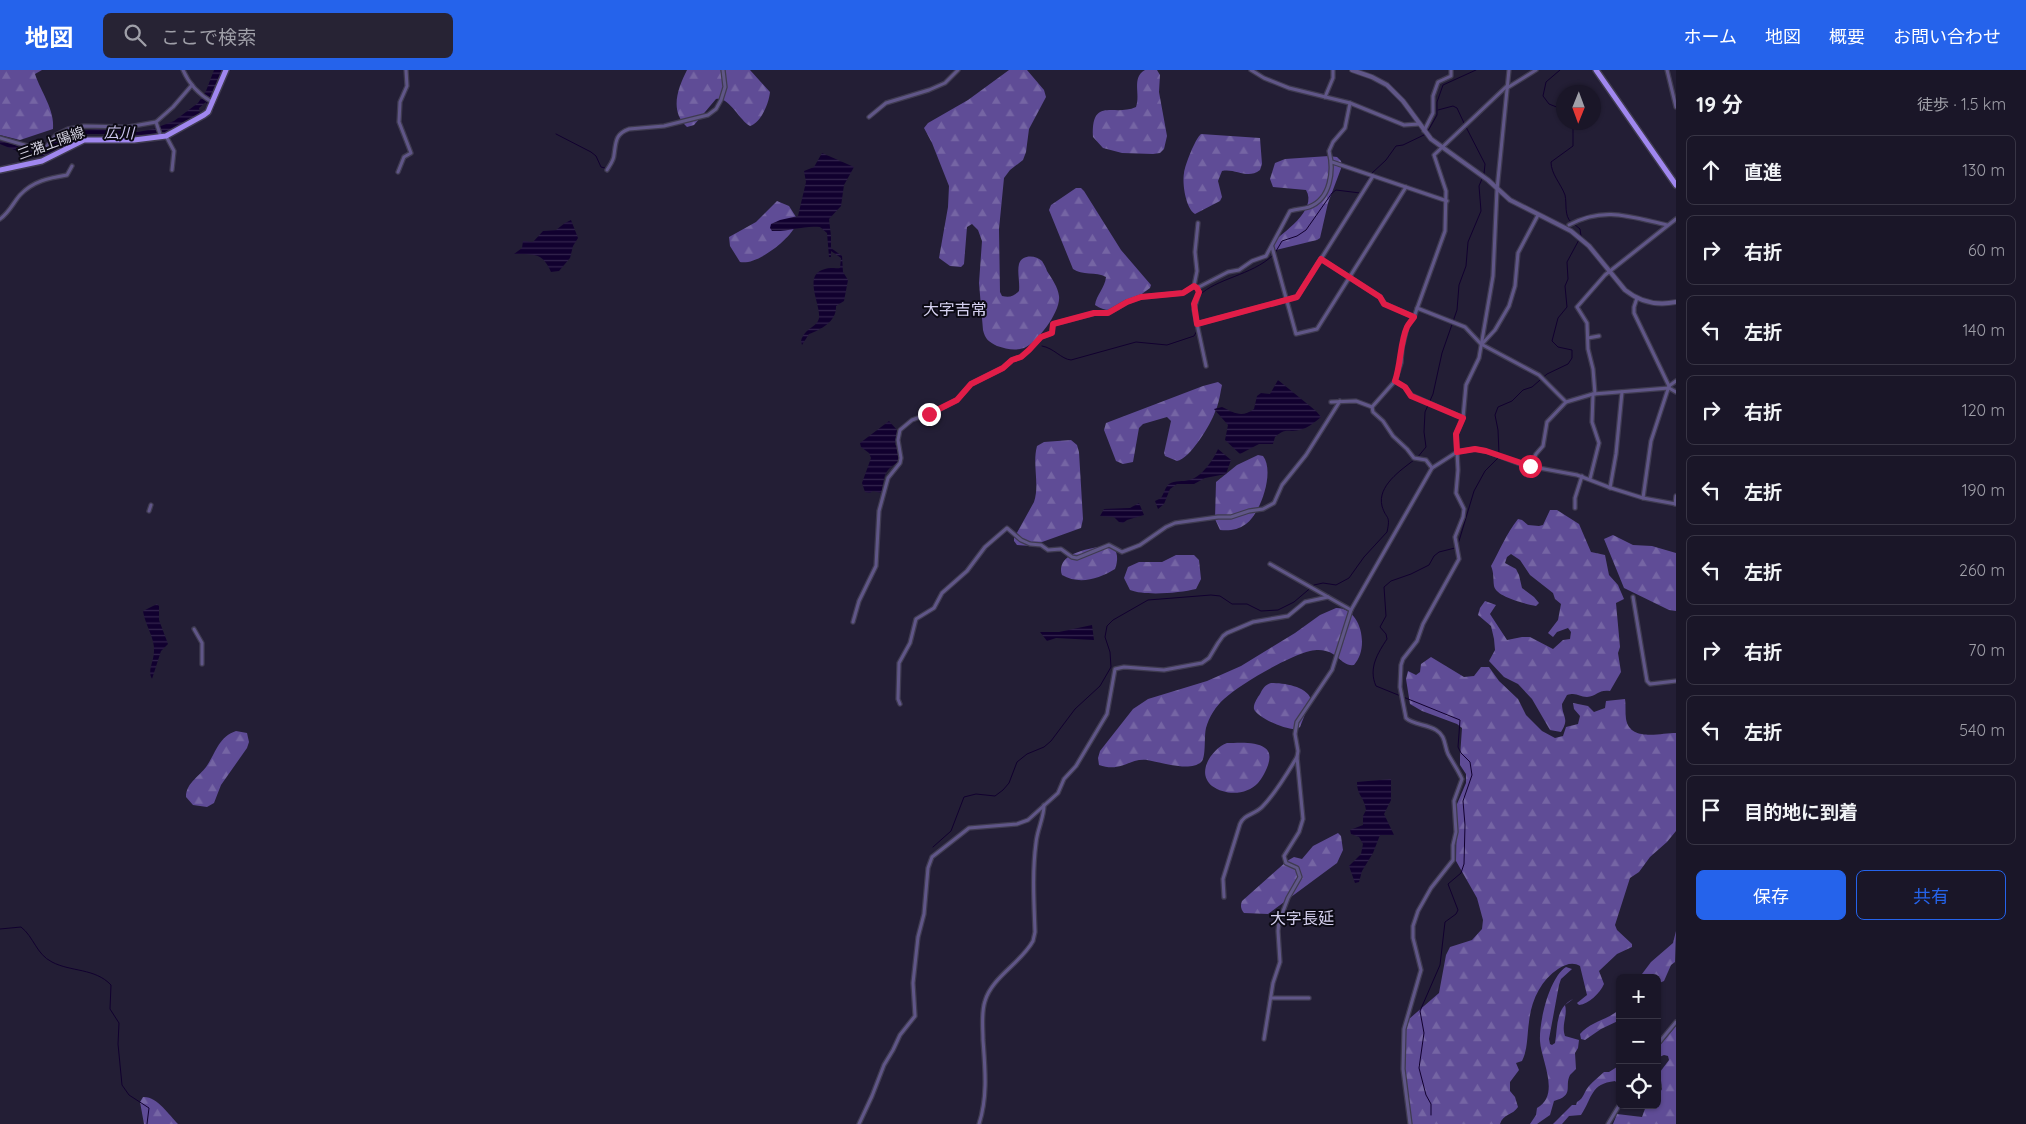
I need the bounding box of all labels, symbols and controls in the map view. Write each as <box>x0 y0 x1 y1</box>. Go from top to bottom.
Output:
search box <box>103 13 453 58</box>
icon: search <box>121 21 149 49</box>
text: 地図 <box>25 22 73 52</box>
text: ここで検索 <box>161 25 256 49</box>
text: ホーム <box>1684 25 1737 48</box>
text: 地図 <box>1765 25 1801 48</box>
text: 概要 <box>1829 25 1865 48</box>
text: お問い合わせ <box>1893 25 2001 48</box>
north arrow <box>1556 85 1601 130</box>
text: 19 分 <box>1696 91 1743 117</box>
text: 徒歩 · 1.5 km <box>1917 94 2006 114</box>
street label: 三潴上陽線 <box>15 123 87 163</box>
water label: 広川 <box>104 123 136 142</box>
icon: ahead <box>1697 156 1725 184</box>
text: 直進 <box>1744 160 1782 184</box>
text: 130 m <box>1962 160 2005 180</box>
icon: right <box>1697 236 1725 264</box>
text: 右折 <box>1744 240 1782 264</box>
text: 60 m <box>1968 240 2005 260</box>
district label: 大字吉常 <box>923 299 987 319</box>
icon: left <box>1697 316 1725 344</box>
text: 左折 <box>1744 320 1782 344</box>
text: 140 m <box>1962 320 2005 340</box>
icon: right <box>1697 396 1725 424</box>
text: 右折 <box>1744 400 1782 424</box>
text: 120 m <box>1962 400 2005 420</box>
route end <box>918 403 941 426</box>
route start <box>1519 455 1542 478</box>
icon: left <box>1697 476 1725 504</box>
text: 左折 <box>1744 480 1782 504</box>
text: 190 m <box>1962 480 2005 500</box>
icon: left <box>1697 556 1725 584</box>
text: 左折 <box>1744 560 1782 584</box>
text: 260 m <box>1959 560 2005 580</box>
icon: right <box>1697 636 1725 664</box>
text: 右折 <box>1744 640 1782 664</box>
text: 70 m <box>1968 640 2005 660</box>
icon: left <box>1697 716 1725 744</box>
text: 左折 <box>1744 720 1782 744</box>
text: 540 m <box>1959 720 2005 740</box>
icon: arrive <box>1697 796 1725 824</box>
text: 目的地に到着 <box>1744 800 1858 824</box>
button: 保存 <box>1696 870 1846 920</box>
button: 共有 <box>1856 870 2006 920</box>
district label: 大字長延 <box>1270 908 1334 928</box>
map controls <box>1616 974 1661 1109</box>
button: + <box>1616 974 1661 1019</box>
button: − <box>1616 1019 1661 1064</box>
button: locate <box>1616 1064 1661 1109</box>

